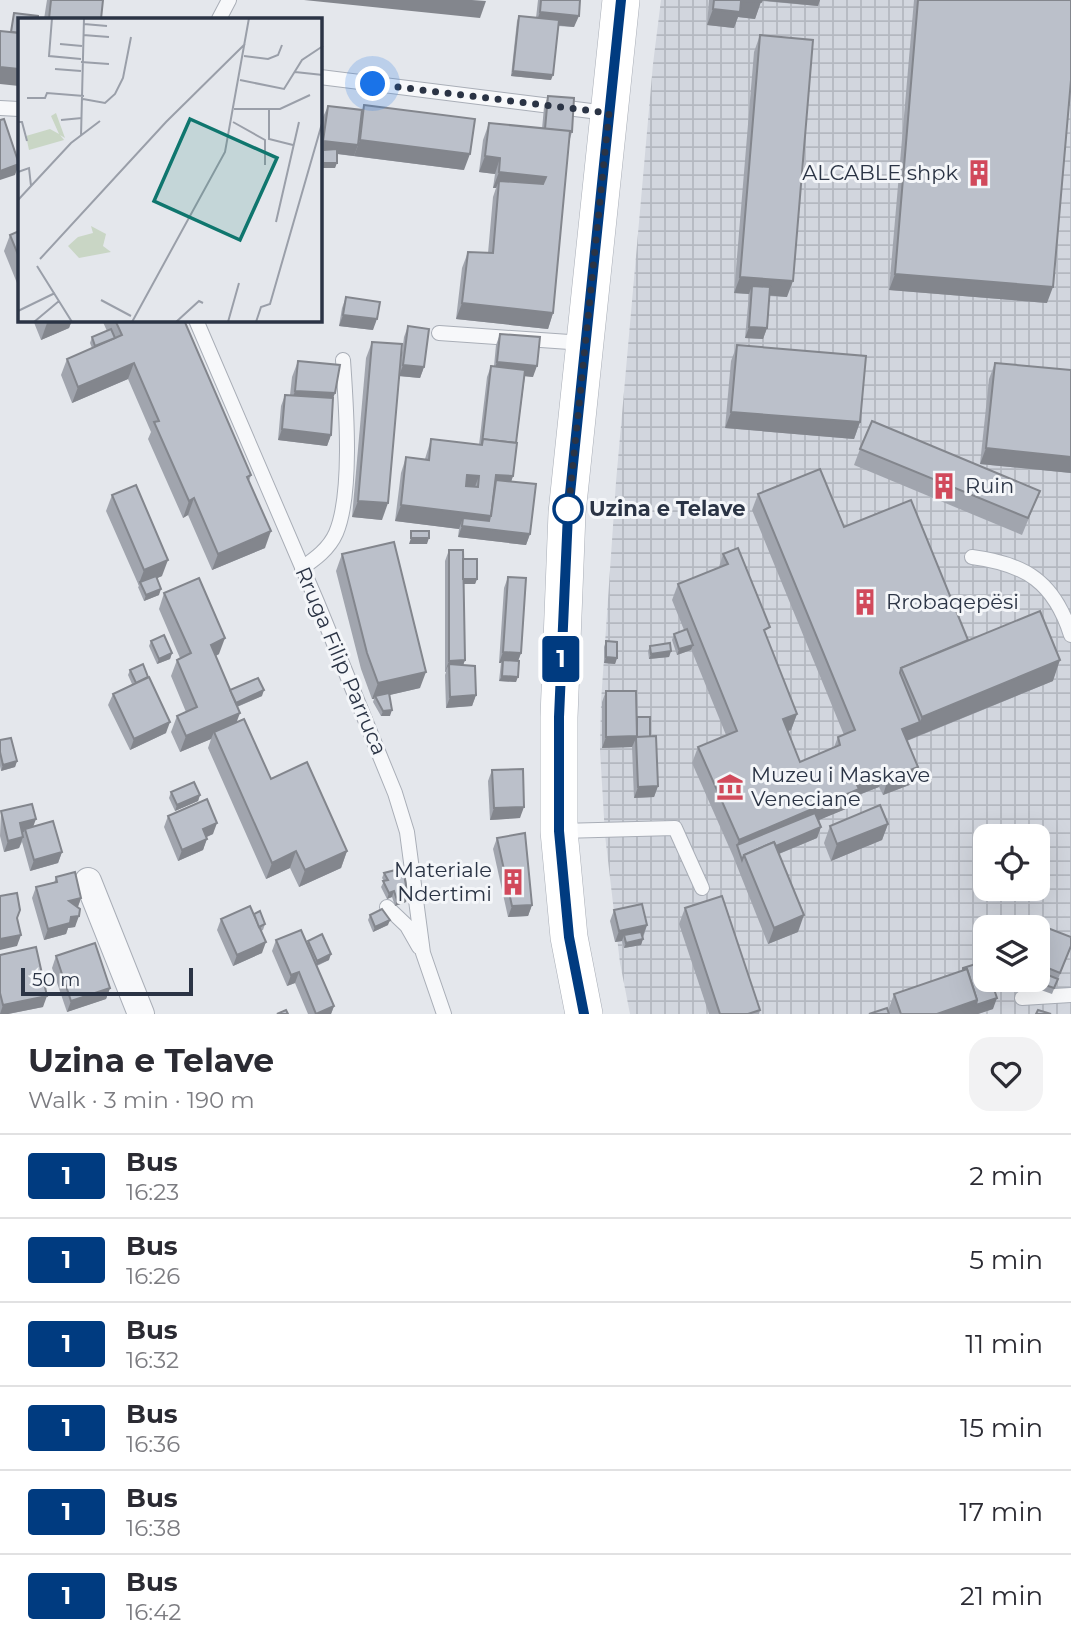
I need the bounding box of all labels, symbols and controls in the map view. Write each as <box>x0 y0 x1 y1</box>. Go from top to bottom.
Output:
inset map <box>18 18 322 322</box>
your location <box>355 66 390 101</box>
building icon: ALCABLE shpk <box>964 158 994 188</box>
place label: ALCABLE shpk <box>802 160 958 185</box>
building icon: Ruin <box>929 471 959 501</box>
place label: Ruin <box>965 473 1014 498</box>
marker: Uzina e Telave <box>553 494 583 524</box>
place label: Uzina e Telave <box>589 496 746 521</box>
street label: Rruga Filip Parruca <box>290 563 392 759</box>
building icon: Rrobaqepësi <box>850 587 880 617</box>
place label: Rrobaqepësi <box>886 589 1019 614</box>
line badge: 1 <box>538 636 584 682</box>
text: 1 <box>556 644 566 673</box>
place label: Muzeu i Maskave Veneciane <box>751 762 930 811</box>
museum icon: Muzeu i Maskave Veneciane <box>715 772 745 802</box>
map controls <box>973 824 1050 992</box>
button: locate <box>973 824 1050 901</box>
place label: Materiale Ndertimi <box>394 857 492 906</box>
building icon: Materiale Ndertimi <box>498 867 528 897</box>
button: layers <box>973 915 1050 992</box>
scale bar <box>21 965 192 997</box>
text: 50 m <box>32 968 80 991</box>
button: heart <box>969 1037 1043 1111</box>
text: Uzina e Telave <box>28 1040 274 1080</box>
text: Walk · 3 min · 190 m <box>28 1086 255 1114</box>
text: Bus <box>126 1146 178 1178</box>
text: 2 min <box>969 1160 1043 1192</box>
text: 1 <box>62 1161 71 1190</box>
text: 16:23 <box>126 1178 179 1206</box>
text: Bus <box>126 1230 178 1262</box>
text: 5 min <box>969 1244 1043 1276</box>
text: 1 <box>62 1245 71 1274</box>
text: 16:26 <box>126 1262 180 1290</box>
text: Bus <box>126 1314 178 1346</box>
text: 11 min <box>965 1328 1043 1360</box>
text: 1 <box>62 1329 71 1358</box>
text: 16:32 <box>126 1346 179 1374</box>
text: Bus <box>126 1398 178 1430</box>
text: 15 min <box>960 1412 1043 1444</box>
text: 1 <box>62 1413 71 1442</box>
text: 16:36 <box>126 1430 180 1458</box>
text: Bus <box>126 1482 178 1514</box>
text: 17 min <box>959 1496 1043 1528</box>
text: 1 <box>62 1497 71 1526</box>
text: 16:38 <box>126 1514 181 1542</box>
text: Bus <box>126 1566 178 1598</box>
text: 21 min <box>960 1580 1043 1612</box>
text: 1 <box>62 1581 71 1610</box>
text: 16:42 <box>126 1598 181 1626</box>

